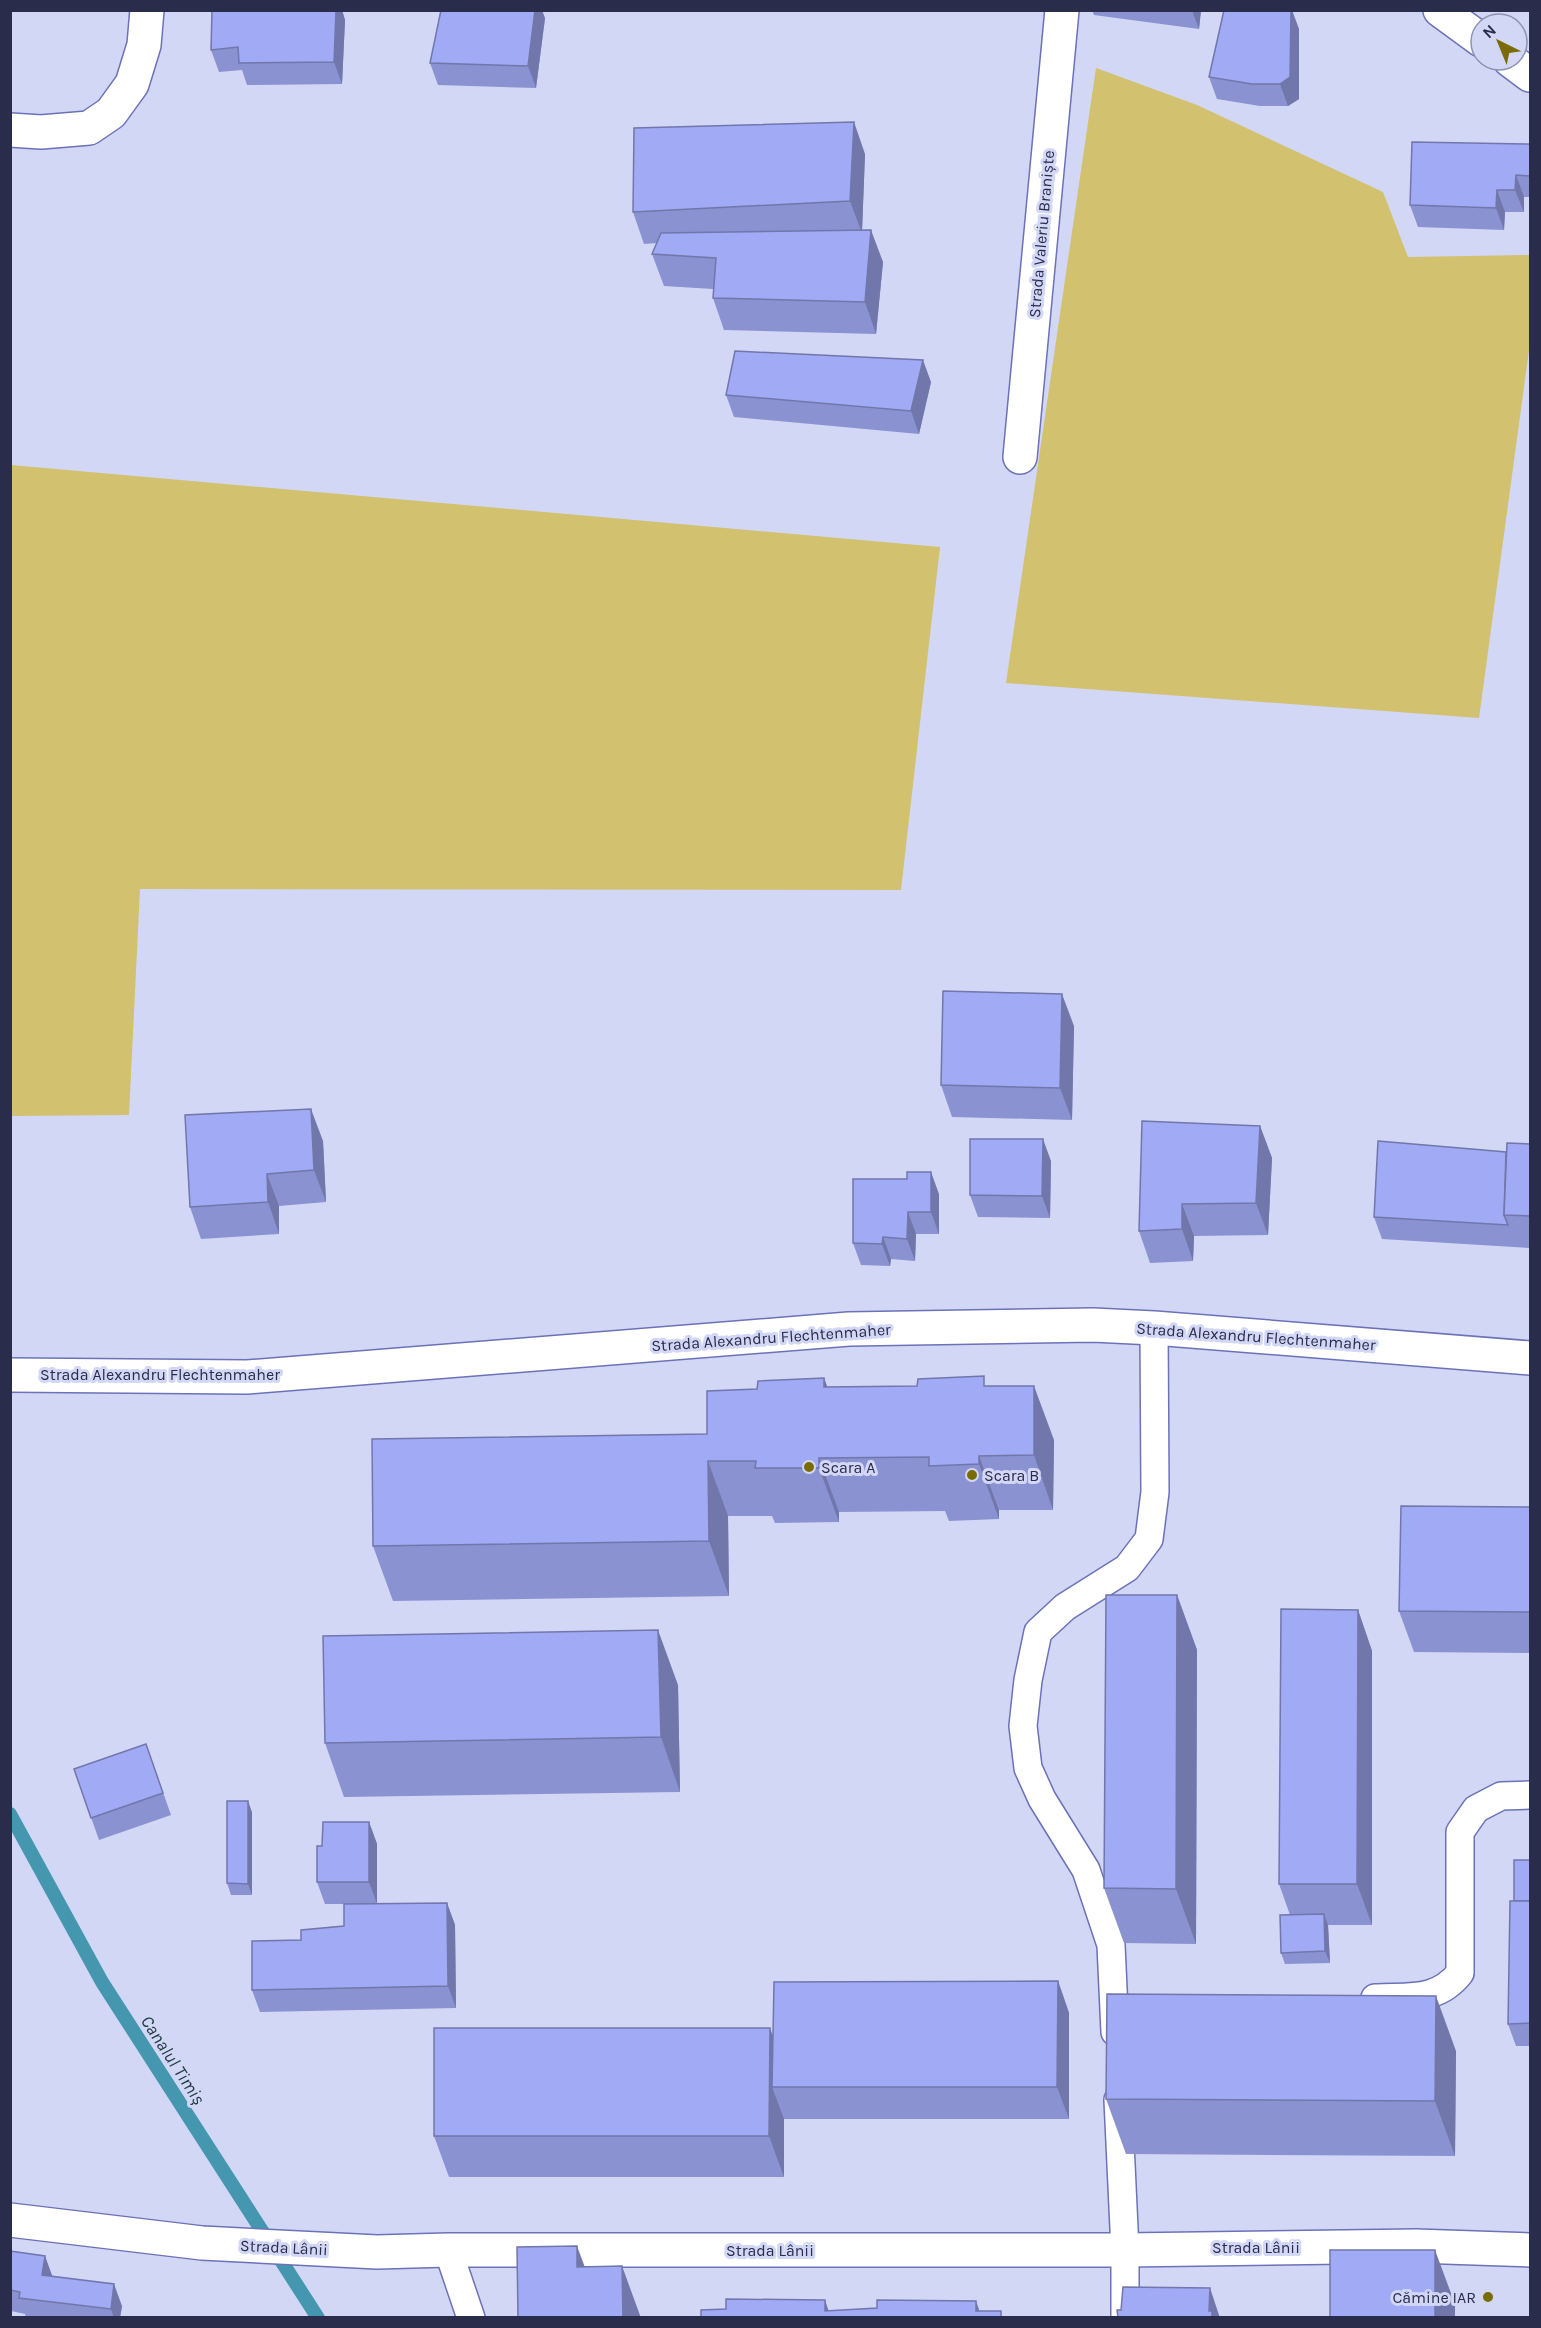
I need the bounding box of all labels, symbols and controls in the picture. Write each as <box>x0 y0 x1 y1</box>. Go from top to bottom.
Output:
north arrow <box>1469 12 1529 72</box>
text: N <box>1478 21 1500 42</box>
street label: Strada Valeriu Braniște <box>1025 150 1058 319</box>
street label: Strada Alexandru Flechtenmaher <box>1136 1319 1377 1354</box>
street label: Strada Alexandru Flechtenmaher <box>651 1320 892 1355</box>
street label: Strada Alexandru Flechtenmaher <box>40 1365 280 1384</box>
place label: Scara A <box>821 1458 875 1477</box>
marker: Scara A <box>802 1460 816 1474</box>
place label: Scara B <box>984 1466 1039 1485</box>
marker: Scara B <box>965 1468 979 1482</box>
water label: Canalul Timiș <box>136 2011 210 2109</box>
street label: Strada Lânii <box>240 2236 328 2259</box>
street label: Strada Lânii <box>1212 2238 1300 2257</box>
street label: Strada Lânii <box>726 2241 814 2260</box>
place label: Cămine IAR <box>1393 2288 1476 2307</box>
marker: Cămine IAR <box>1481 2290 1495 2304</box>

